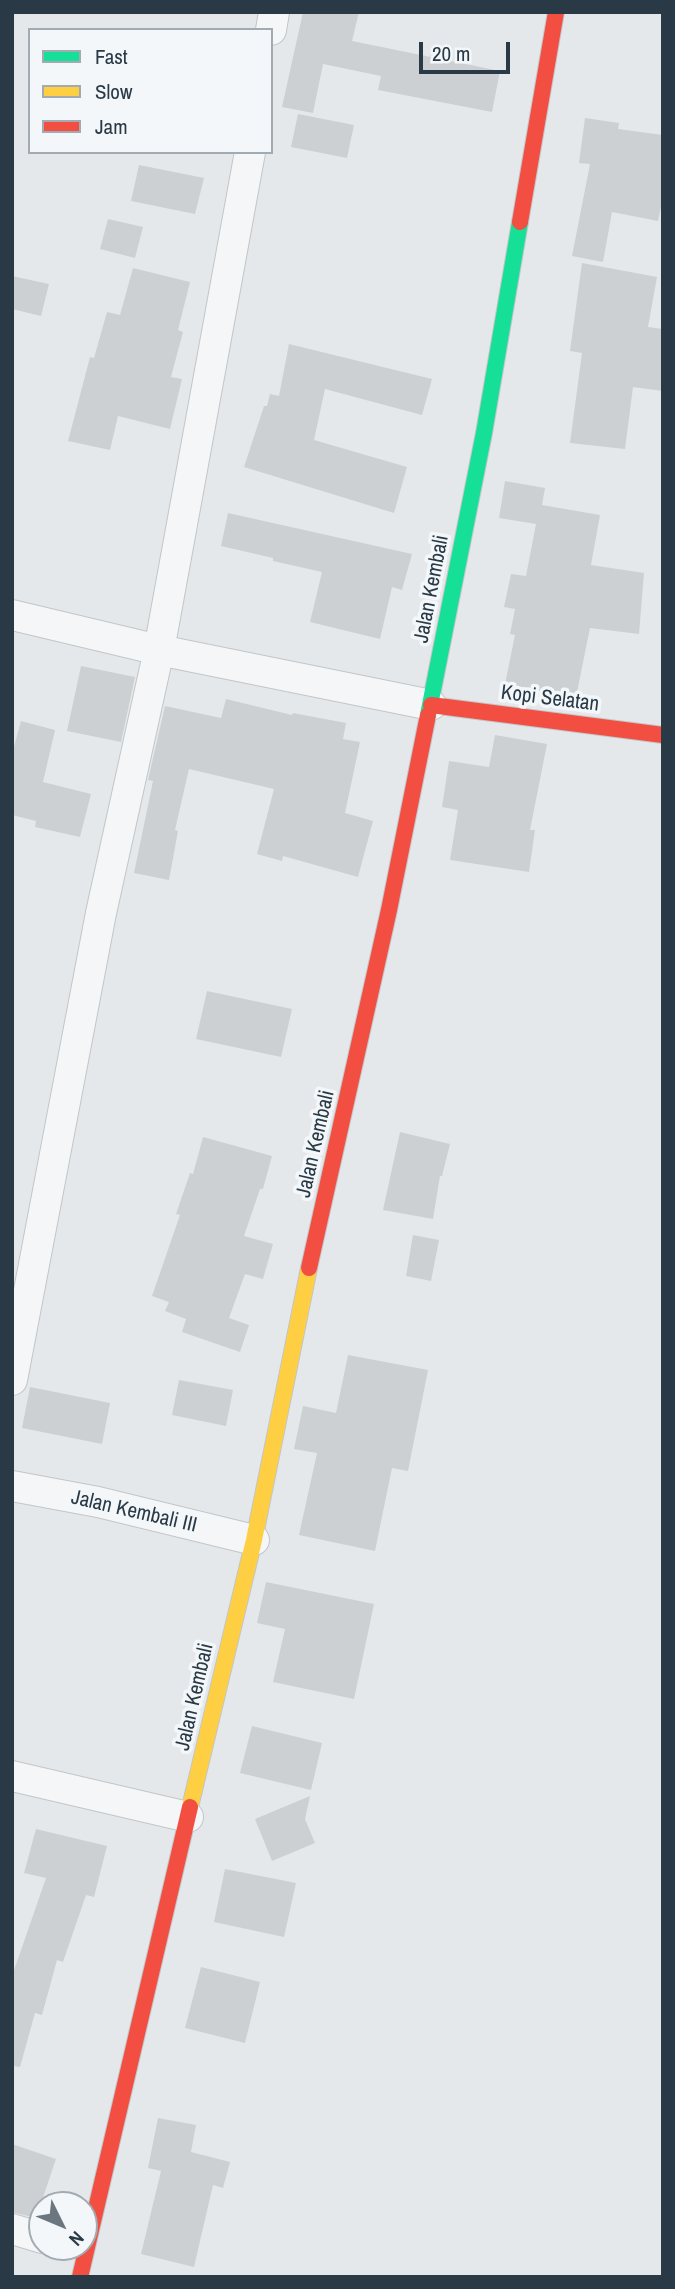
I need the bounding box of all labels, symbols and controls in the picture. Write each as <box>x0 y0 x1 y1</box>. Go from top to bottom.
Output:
legend <box>28 28 273 154</box>
scale bar <box>423 28 514 72</box>
text: 20 m <box>432 39 470 68</box>
text: Fast <box>95 42 128 71</box>
text: Slow <box>95 77 132 106</box>
text: Jam <box>95 112 128 141</box>
street label: Jalan Kembali <box>409 533 455 645</box>
street label: Kopi Selatan <box>500 680 600 718</box>
street label: Jalan Kembali <box>291 1088 341 1200</box>
street label: Jalan Kembali III <box>69 1485 199 1539</box>
street label: Jalan Kembali <box>170 1641 220 1753</box>
north arrow <box>28 2191 98 2261</box>
text: N <box>64 2226 90 2252</box>

